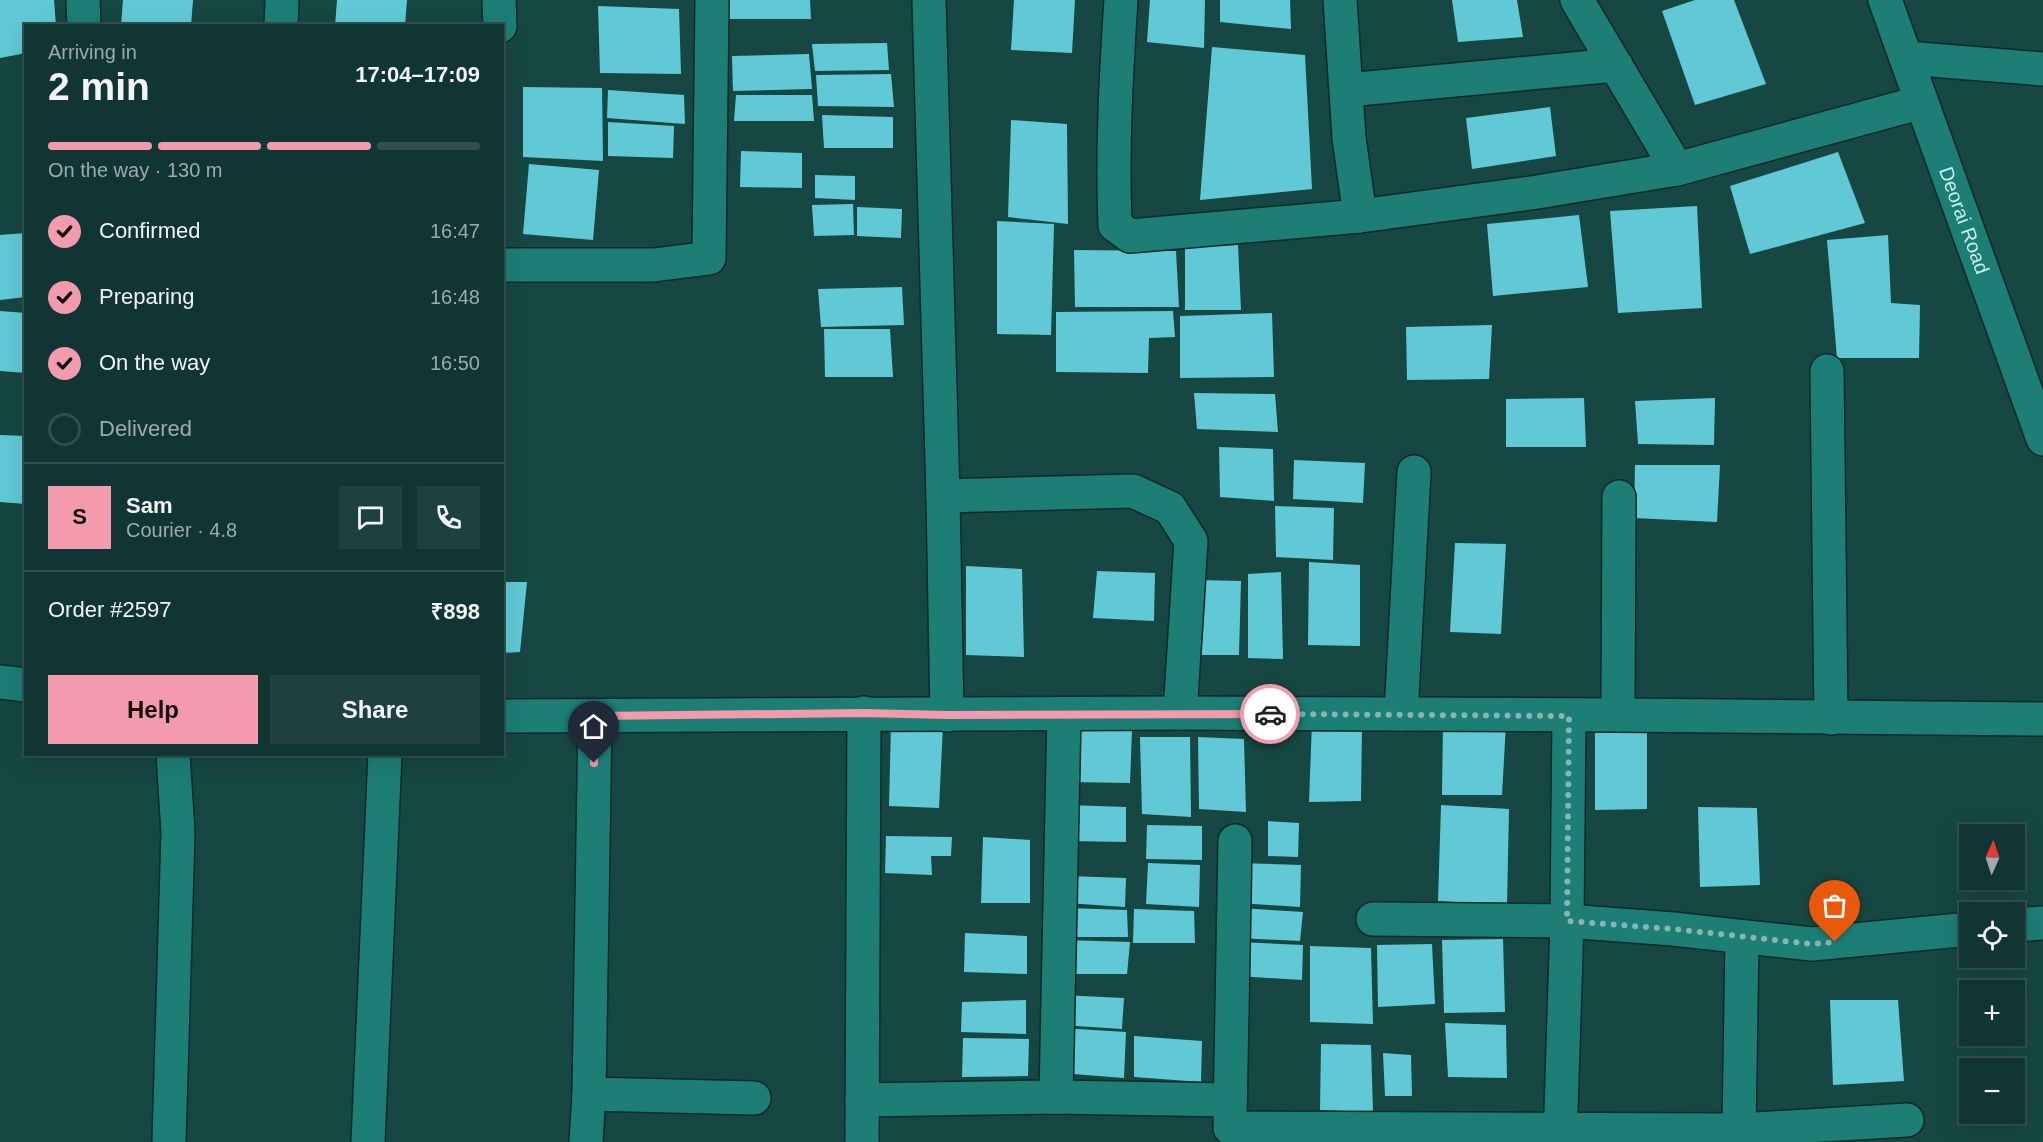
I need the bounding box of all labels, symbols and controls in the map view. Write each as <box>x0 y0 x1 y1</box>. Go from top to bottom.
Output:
text: Arriving in <box>48 41 137 63</box>
text: 17:04–17:09 <box>355 62 480 87</box>
text: 2 min <box>48 65 150 108</box>
text: On the way · 130 m <box>48 159 223 181</box>
street label: Deorai Road <box>1935 164 1994 277</box>
icon: check <box>48 215 81 248</box>
text: Confirmed <box>99 218 200 243</box>
text: 16:47 <box>430 220 480 242</box>
icon: check <box>48 281 81 314</box>
text: Preparing <box>99 284 194 309</box>
text: 16:48 <box>430 286 480 308</box>
icon: check <box>48 347 81 380</box>
text: On the way <box>99 350 210 375</box>
text: 16:50 <box>430 352 480 374</box>
text: Delivered <box>99 416 192 441</box>
button: chat <box>339 486 402 549</box>
button: phone <box>417 486 480 549</box>
text: Sam <box>126 493 172 518</box>
text: S <box>72 504 87 529</box>
text: Courier · 4.8 <box>126 519 237 541</box>
text: Order #2597 <box>48 597 172 622</box>
text: ₹898 <box>431 599 480 624</box>
button: Help <box>48 675 258 744</box>
button: Share <box>270 675 480 744</box>
courier <box>1240 684 1300 744</box>
icon: car <box>1254 698 1287 731</box>
pin <box>568 701 619 763</box>
icon: home <box>577 710 610 743</box>
north arrow <box>1959 824 2025 890</box>
map controls <box>1959 824 2025 1124</box>
pin <box>1809 880 1860 942</box>
icon: bag <box>1818 889 1851 922</box>
button: locate <box>1959 902 2025 968</box>
button: + <box>1959 980 2025 1046</box>
button: − <box>1959 1058 2025 1124</box>

